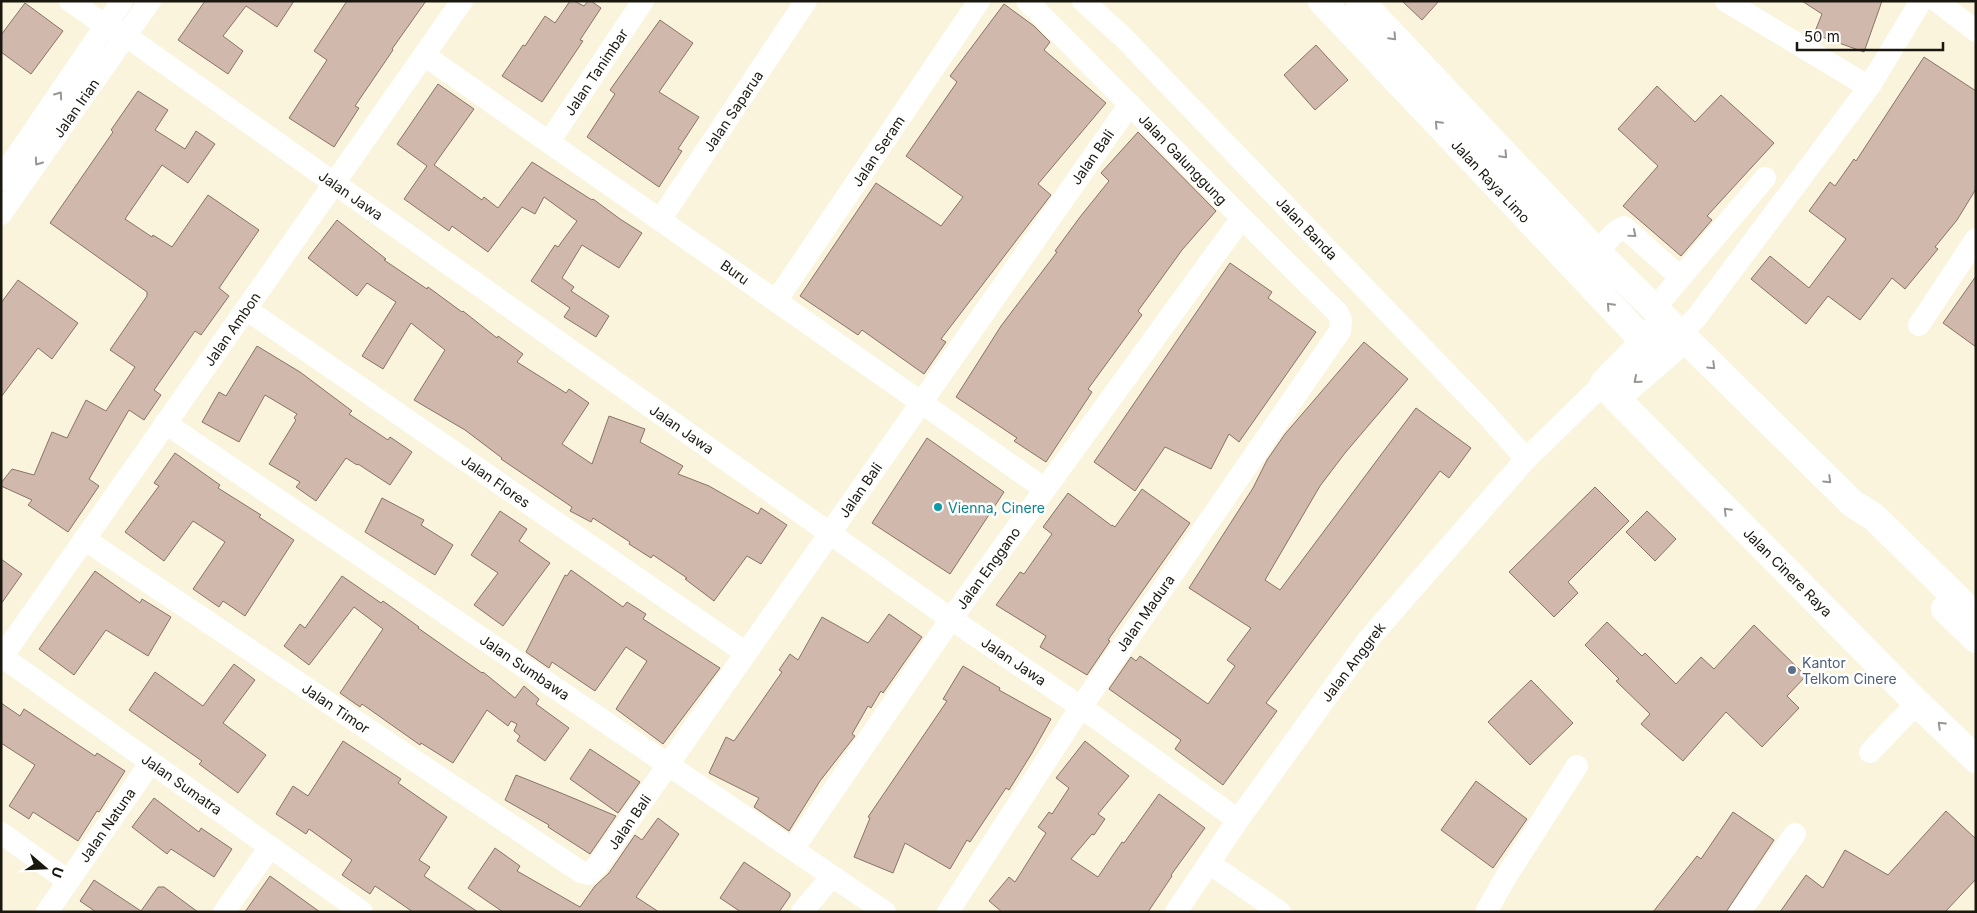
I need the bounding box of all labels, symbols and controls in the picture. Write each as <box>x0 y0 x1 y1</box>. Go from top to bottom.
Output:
scale bar <box>1797 20 1943 52</box>
street label: Jalan Tanimbar <box>561 25 631 119</box>
text: 50 m <box>1804 27 1840 46</box>
one-way arrow <box>1387 31 1396 40</box>
street label: Jalan Saparua <box>700 67 766 155</box>
street label: Jalan Irian <box>50 75 102 141</box>
one-way arrow <box>53 91 62 101</box>
street label: Jalan Galunggung <box>1135 110 1231 208</box>
street label: Jalan Seram <box>848 112 908 190</box>
one-way arrow <box>1435 121 1444 130</box>
street label: Jalan Bali <box>1067 126 1117 188</box>
street label: Jalan Raya Limo <box>1448 136 1534 226</box>
one-way arrow <box>1498 149 1507 158</box>
one-way arrow <box>35 156 44 166</box>
street label: Jalan Jawa <box>316 167 386 223</box>
street label: Jalan Banda <box>1273 193 1341 263</box>
one-way arrow <box>1627 229 1636 237</box>
street label: Buru <box>717 256 753 288</box>
street label: Jalan Ambon <box>200 289 264 369</box>
one-way arrow <box>1607 303 1616 312</box>
one-way arrow <box>1706 361 1715 370</box>
one-way arrow <box>1634 374 1643 382</box>
street label: Jalan Jawa <box>647 401 717 457</box>
street label: Jalan Flores <box>458 451 534 511</box>
street label: Jalan Bali <box>835 459 885 521</box>
one-way arrow <box>1822 474 1831 483</box>
place label: Vienna, Cinere <box>948 499 1045 516</box>
marker: Vienna, Cinere <box>932 501 944 513</box>
one-way arrow <box>1724 507 1733 516</box>
street label: Jalan Enggano <box>952 523 1024 613</box>
street label: Jalan Cinere Raya <box>1740 524 1836 620</box>
street label: Jalan Madura <box>1112 571 1178 655</box>
street label: Jalan Anggrek <box>1318 619 1389 705</box>
street label: Jalan Sumbawa <box>477 631 573 703</box>
street label: Jalan Jawa <box>978 633 1050 689</box>
place label: Kantor Telkom Cinere <box>1802 654 1897 687</box>
marker: Kantor Telkom Cinere <box>1786 664 1798 676</box>
street label: Jalan Timor <box>299 679 373 737</box>
one-way arrow <box>1937 722 1946 731</box>
street label: Jalan Sumatra <box>138 750 226 818</box>
street label: Jalan Natuna <box>75 785 139 865</box>
street label: Jalan Bali <box>604 791 654 853</box>
north arrow <box>20 843 70 893</box>
text: U <box>48 865 67 880</box>

